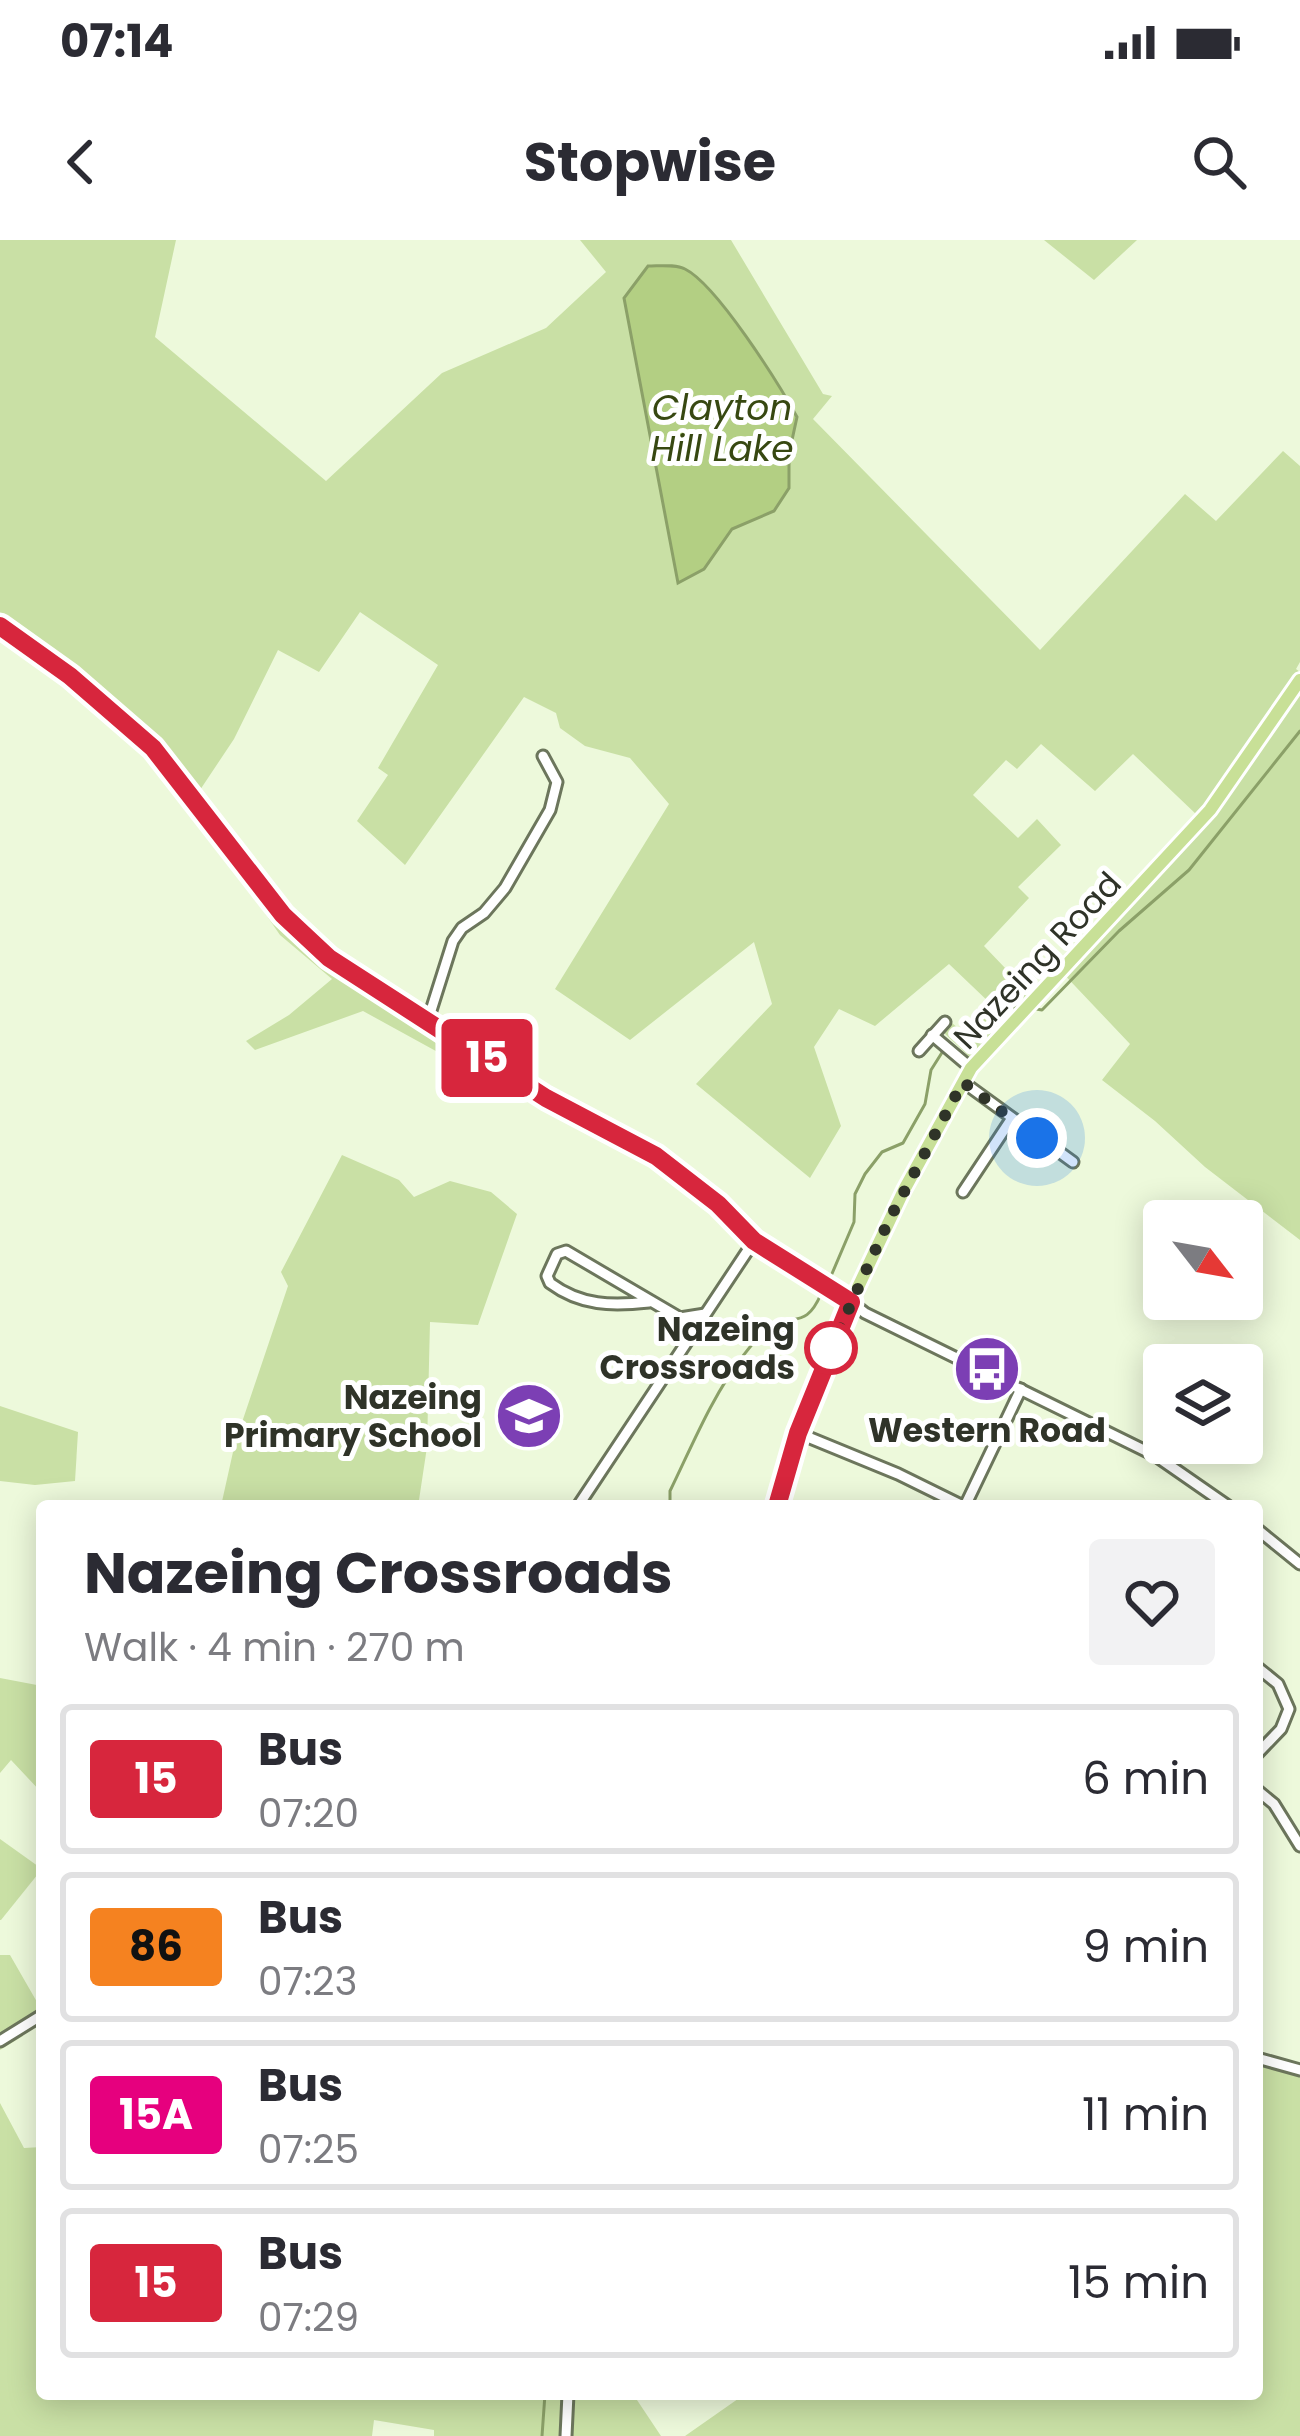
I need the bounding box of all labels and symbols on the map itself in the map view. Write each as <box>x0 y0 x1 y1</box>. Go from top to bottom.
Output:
water label: Clayton Hill Lake <box>651 382 793 474</box>
street label: Nazeing Road <box>943 861 1132 1059</box>
line badge: 15 <box>433 1019 541 1097</box>
your location <box>1007 1108 1067 1168</box>
north arrow <box>1143 1200 1263 1320</box>
place label: Nazeing Crossroads <box>600 1306 795 1391</box>
marker: Nazeing Crossroads <box>806 1323 856 1373</box>
bus stop icon: Western Road <box>952 1334 1022 1404</box>
place label: Nazeing Primary School <box>224 1374 482 1459</box>
school or university icon: Nazeing Primary School <box>494 1381 564 1451</box>
place label: Western Road <box>868 1407 1106 1454</box>

